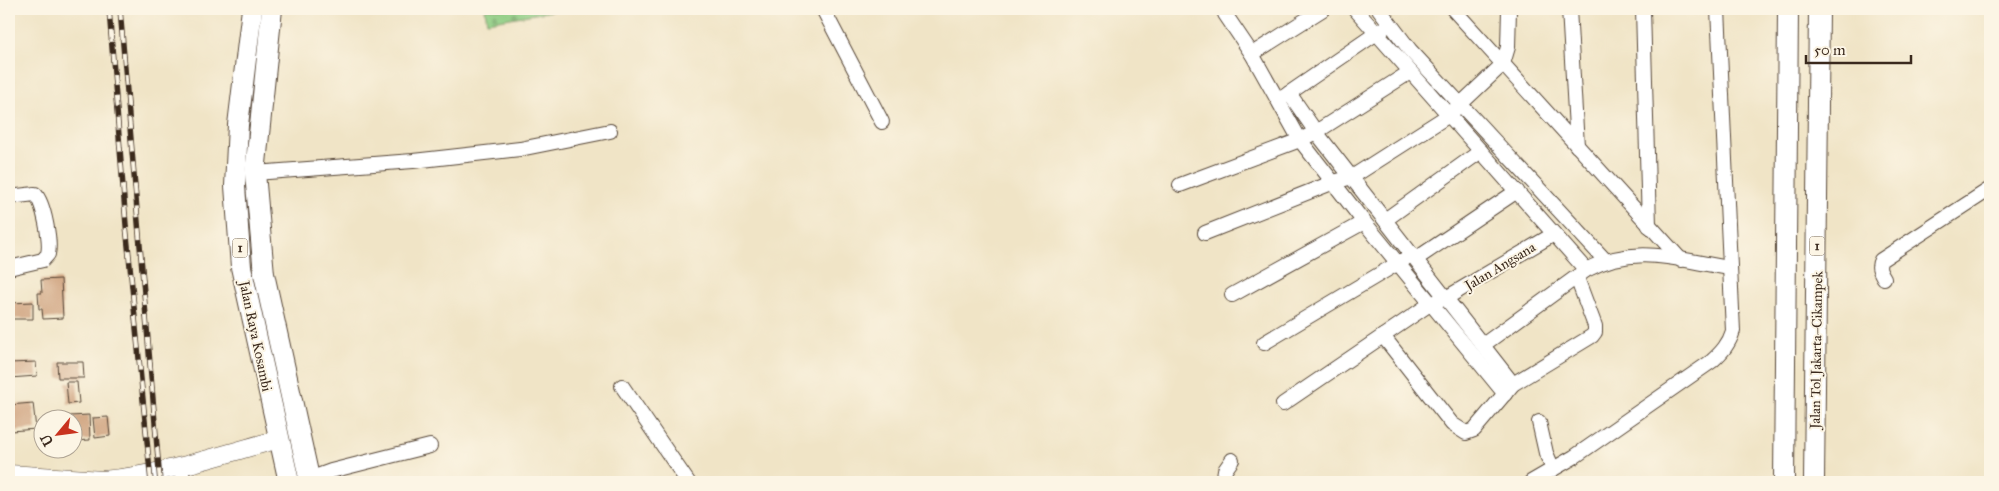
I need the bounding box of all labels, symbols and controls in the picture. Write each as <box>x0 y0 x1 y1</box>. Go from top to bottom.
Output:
scale bar <box>1806 32 1912 64</box>
text: 50 m <box>1814 41 1846 59</box>
road number: 1 <box>1810 237 1824 256</box>
road number: 1 <box>232 238 248 258</box>
street label: Jalan Angsana <box>1460 239 1539 296</box>
street label: Jalan Tol Jakarta–Cikampek <box>1807 270 1827 431</box>
street label: Jalan Raya Kosambi <box>234 277 276 393</box>
north arrow <box>32 408 82 458</box>
text: U <box>36 430 57 449</box>

